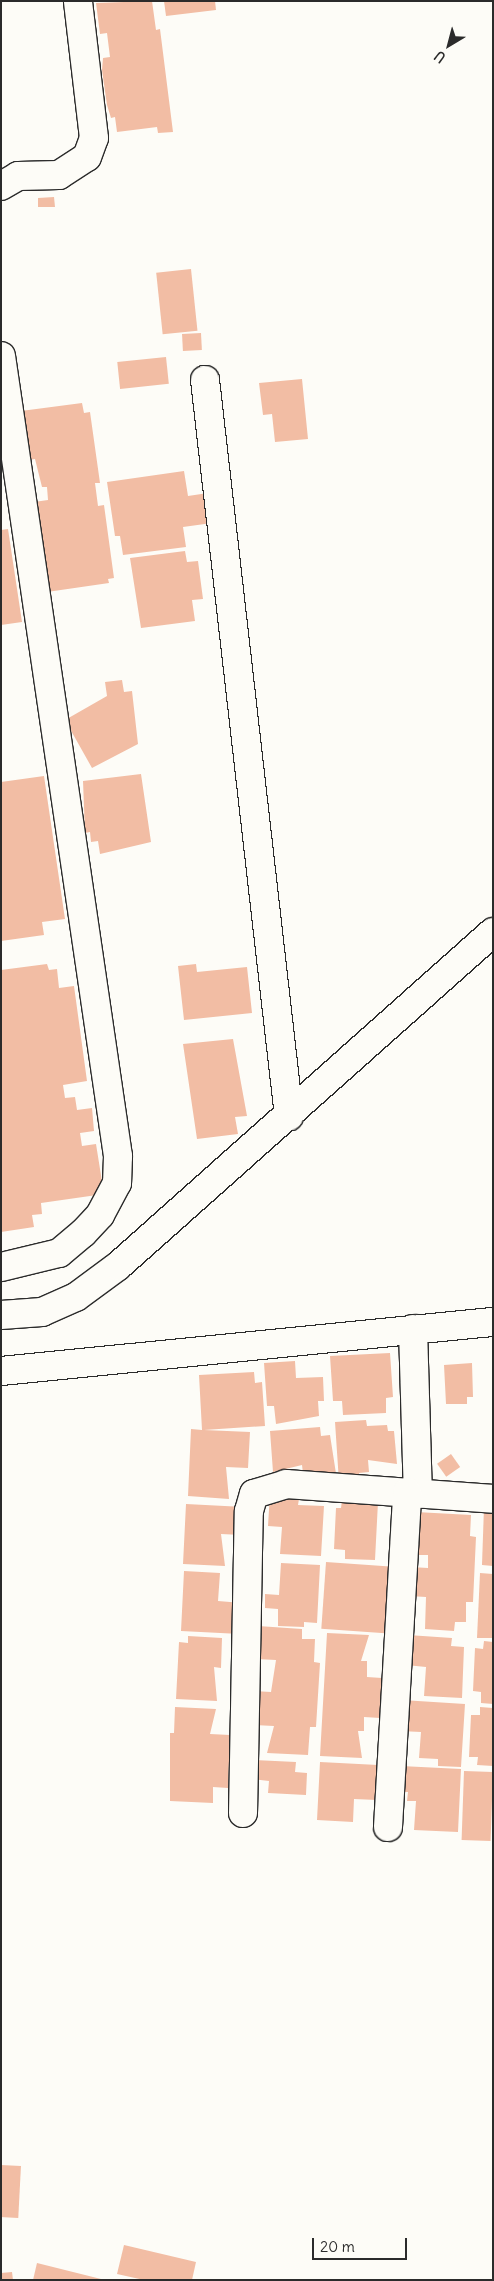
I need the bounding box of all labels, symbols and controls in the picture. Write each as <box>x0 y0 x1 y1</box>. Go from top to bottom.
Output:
north arrow <box>424 20 474 70</box>
text: U <box>431 47 449 67</box>
scale bar <box>314 2228 409 2260</box>
text: 20 m <box>320 2237 355 2256</box>

